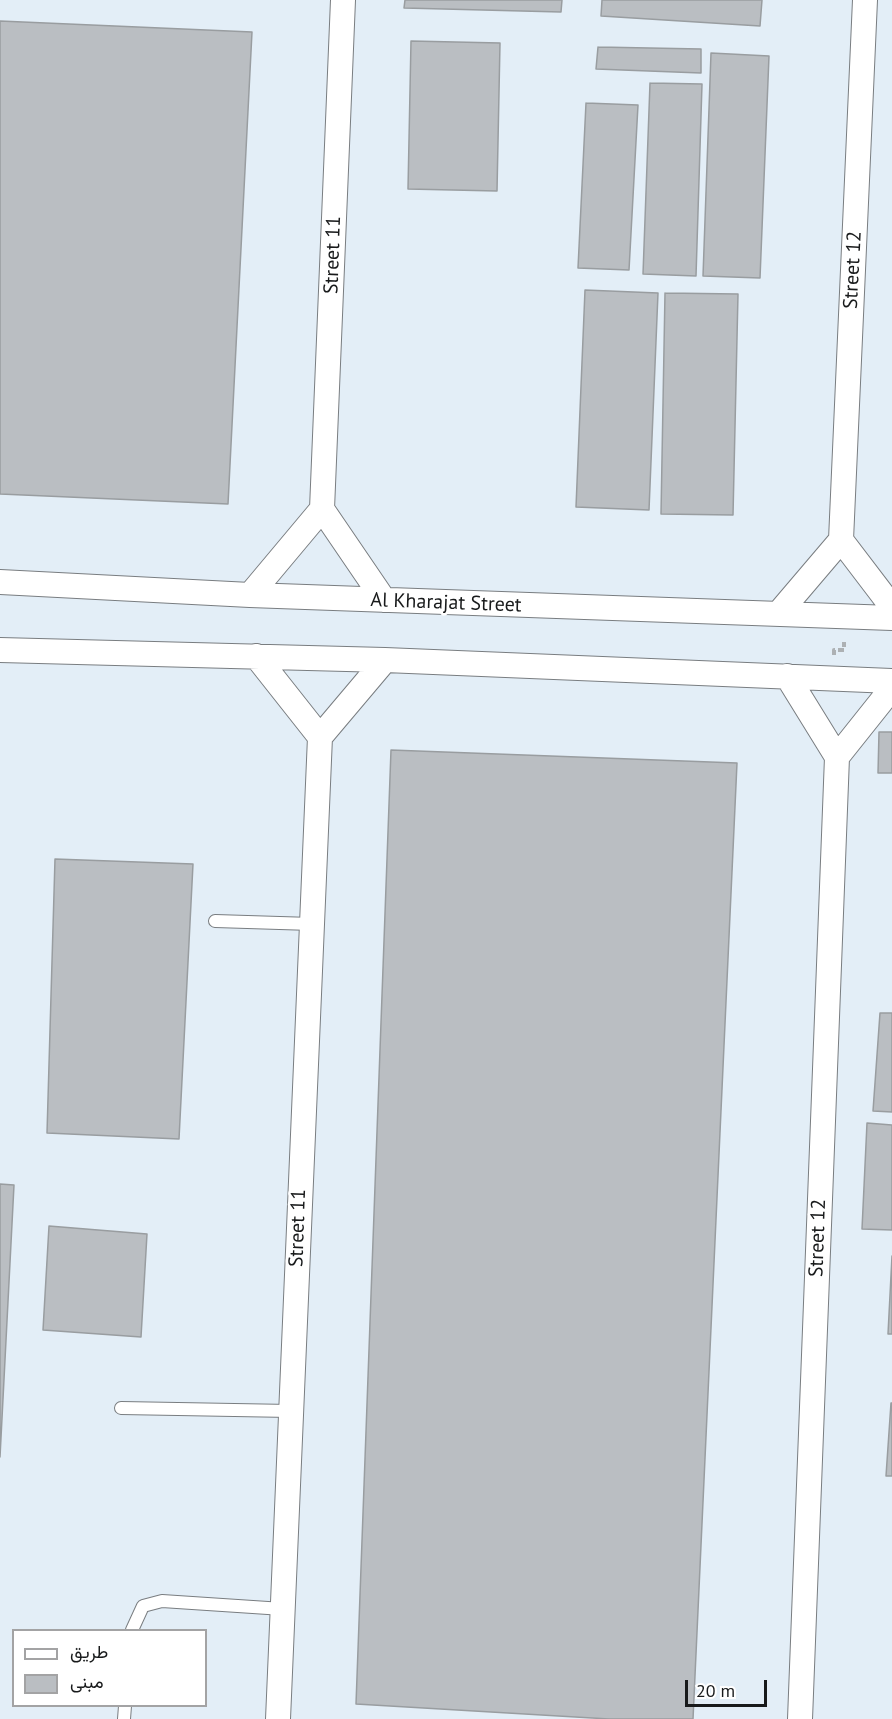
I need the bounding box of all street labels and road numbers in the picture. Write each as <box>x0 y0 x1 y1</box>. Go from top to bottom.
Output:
street label: Street 11 <box>320 215 346 295</box>
street label: Street 12 <box>839 230 867 310</box>
street label: Al Kharajat Street <box>370 588 522 618</box>
street label: Street 11 <box>285 1188 311 1268</box>
street label: Street 12 <box>805 1198 831 1278</box>

